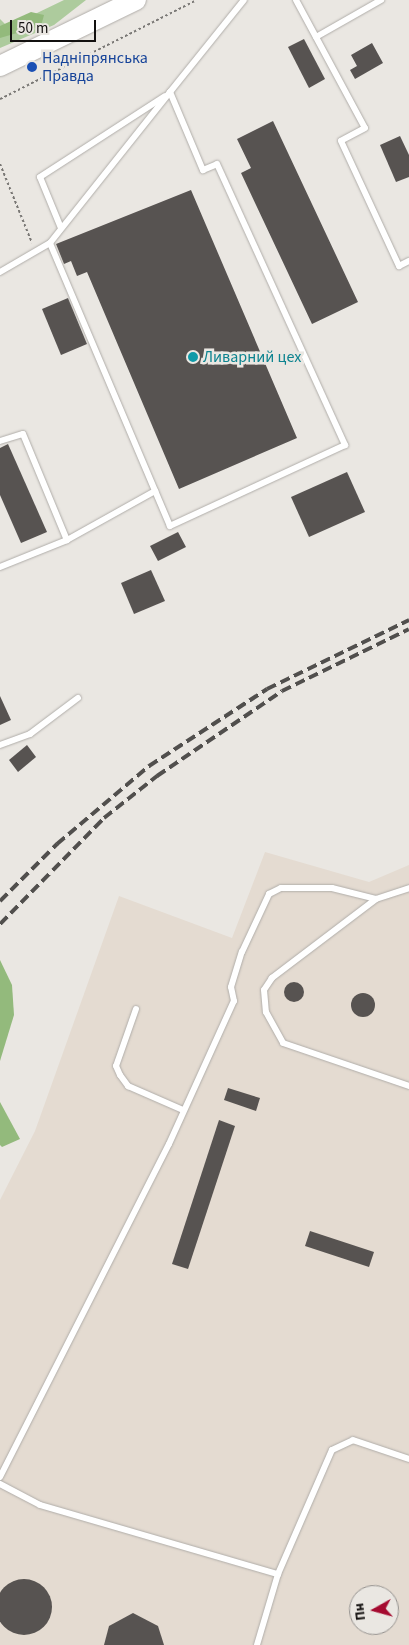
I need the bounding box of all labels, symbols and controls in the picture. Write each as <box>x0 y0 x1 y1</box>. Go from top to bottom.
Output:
scale bar <box>12 10 99 42</box>
text: 50 m <box>18 18 48 39</box>
place label: Надніпрянська Правда <box>42 48 148 86</box>
marker: Надніпрянська Правда <box>26 61 38 73</box>
place label: Ливарний цех <box>203 347 301 367</box>
marker: Ливарний цех <box>187 351 199 363</box>
north arrow <box>349 1585 399 1635</box>
text: Пн <box>349 1602 371 1622</box>

